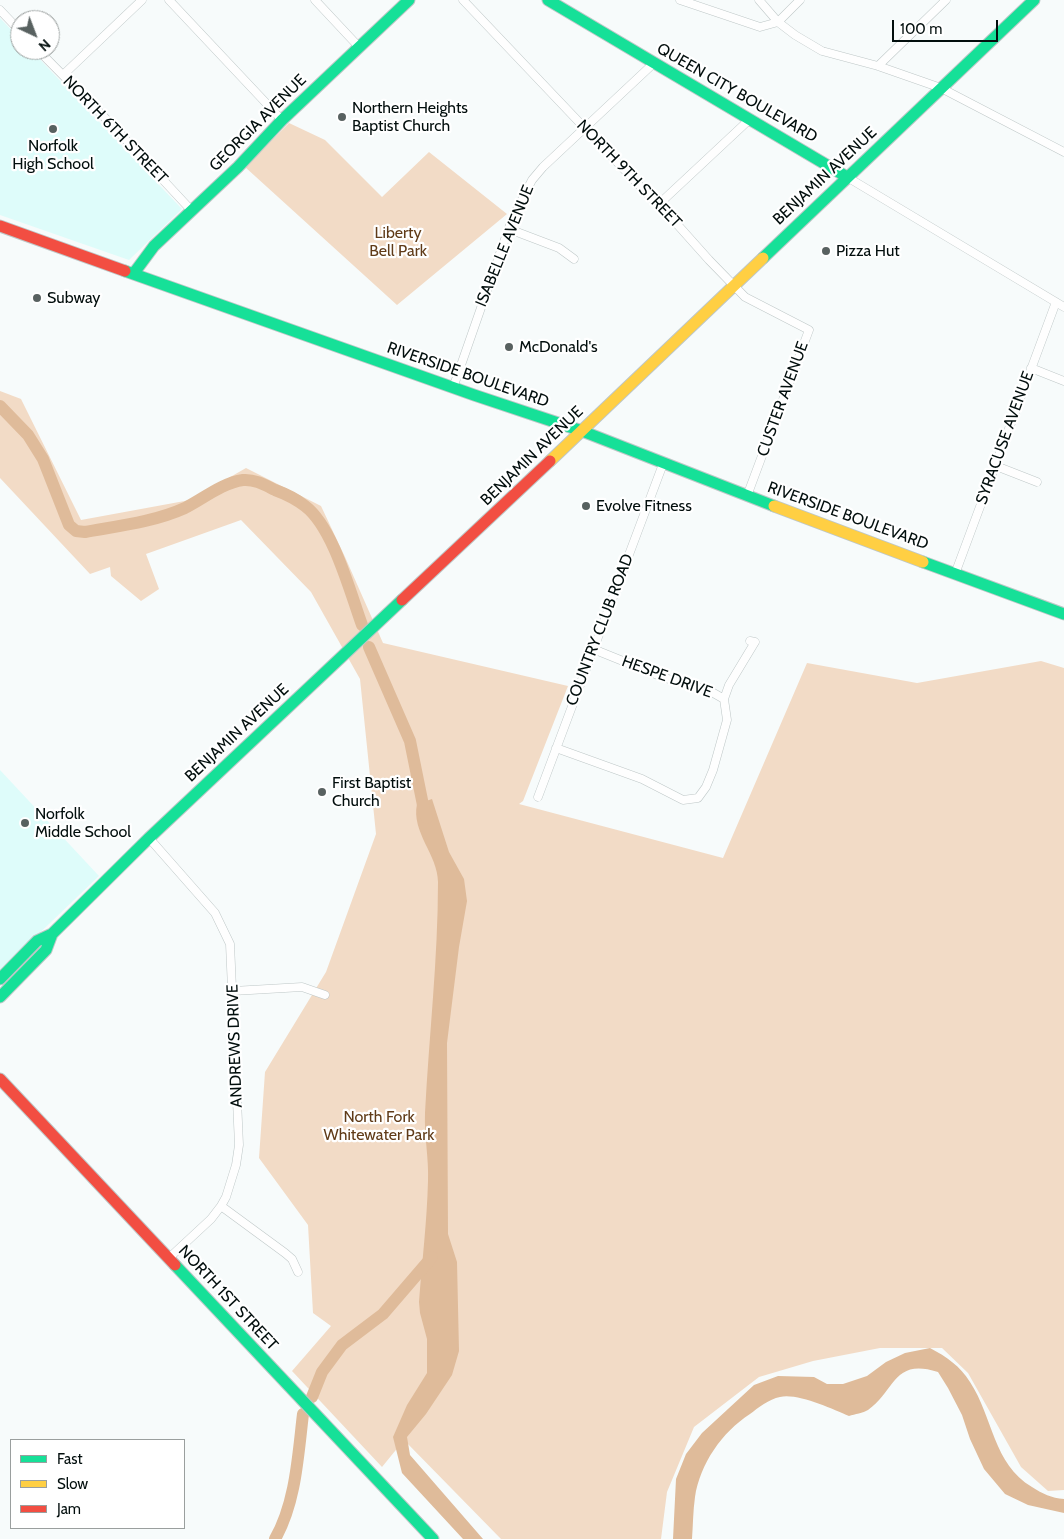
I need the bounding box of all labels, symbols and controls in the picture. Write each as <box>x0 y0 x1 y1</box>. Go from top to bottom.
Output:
north arrow <box>10 10 60 60</box>
scale bar <box>894 10 1000 42</box>
text: 100 m <box>900 20 942 38</box>
text: N <box>35 35 54 55</box>
street label: QUEEN CITY BOULEVARD <box>653 39 821 147</box>
street label: GEORGIA AVENUE <box>206 71 310 175</box>
street label: NORTH 6TH STREET <box>59 72 171 188</box>
place label: Northern Heights Baptist Church <box>352 98 468 136</box>
marker: Northern Heights Baptist Church <box>336 111 348 123</box>
street label: NORTH 9TH STREET <box>573 116 685 232</box>
marker: Norfolk High School <box>47 123 59 135</box>
street label: BENJAMIN AVENUE <box>769 123 881 229</box>
place label: Norfolk High School <box>12 136 94 174</box>
street label: ISABELLE AVENUE <box>472 182 538 310</box>
park label: Liberty Bell Park <box>369 223 427 261</box>
place label: Pizza Hut <box>836 241 900 261</box>
marker: Pizza Hut <box>820 245 832 257</box>
place label: Subway <box>47 288 100 308</box>
marker: Subway <box>31 292 43 304</box>
place label: McDonald's <box>519 337 598 357</box>
street label: RIVERSIDE BOULEVARD <box>385 338 551 412</box>
street label: CUSTER AVENUE <box>753 339 813 459</box>
marker: McDonald's <box>503 341 515 353</box>
street label: SYRACUSE AVENUE <box>972 369 1038 507</box>
street label: BENJAMIN AVENUE <box>477 402 587 510</box>
street label: RIVERSIDE BOULEVARD <box>765 478 931 554</box>
place label: Evolve Fitness <box>596 496 692 516</box>
marker: Evolve Fitness <box>580 500 592 512</box>
street label: COUNTRY CLUB ROAD <box>562 551 638 709</box>
street label: HESPE DRIVE <box>619 652 715 702</box>
street label: BENJAMIN AVENUE <box>181 680 293 786</box>
place label: First Baptist Church <box>332 773 411 811</box>
marker: First Baptist Church <box>316 786 328 798</box>
place label: Norfolk Middle School <box>35 804 131 842</box>
marker: Norfolk Middle School <box>19 817 31 829</box>
street label: ANDREWS DRIVE <box>223 984 247 1108</box>
park label: North Fork Whitewater Park <box>324 1107 434 1145</box>
street label: NORTH 1ST STREET <box>174 1241 282 1355</box>
legend <box>10 1439 185 1529</box>
text: Fast <box>57 1450 82 1468</box>
text: Slow <box>57 1475 88 1493</box>
text: Jam <box>57 1500 81 1518</box>

